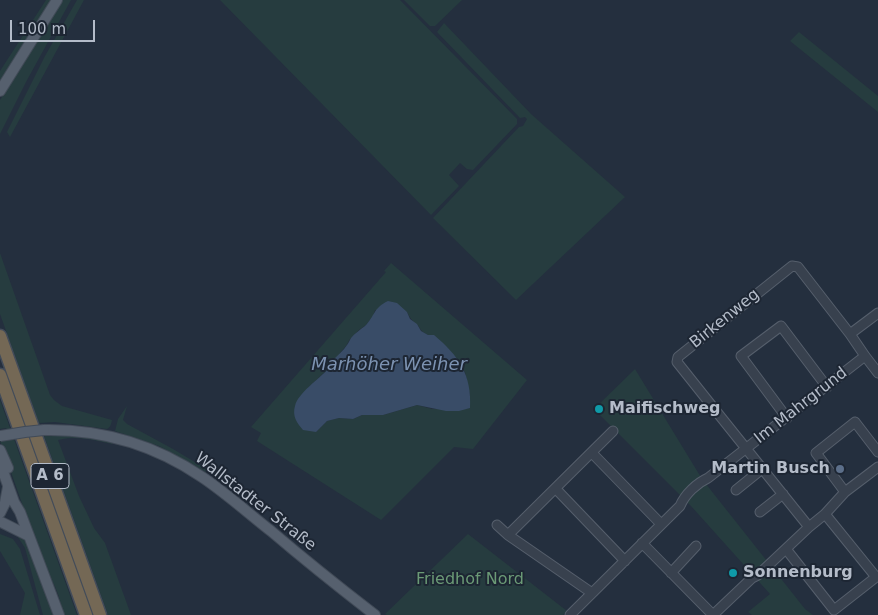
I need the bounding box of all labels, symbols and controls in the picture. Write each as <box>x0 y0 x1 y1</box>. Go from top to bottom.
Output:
scale bar <box>12 10 98 42</box>
text: 100 m <box>18 20 66 38</box>
street label: Birkenweg <box>686 285 764 353</box>
water label: Marhöher Weiher <box>311 354 467 376</box>
street label: Im Mahrgrund <box>751 364 851 448</box>
place label: Maifischweg <box>609 399 721 419</box>
marker: Maifischweg <box>593 403 605 415</box>
street label: Wallstadter Straße <box>191 449 319 555</box>
place label: Martin Busch <box>711 459 830 479</box>
marker: Martin Busch <box>834 463 846 475</box>
road number: A 6 <box>31 464 69 488</box>
place label: Sonnenburg <box>743 563 853 583</box>
marker: Sonnenburg <box>727 567 739 579</box>
park label: Friedhof Nord <box>416 570 524 590</box>

